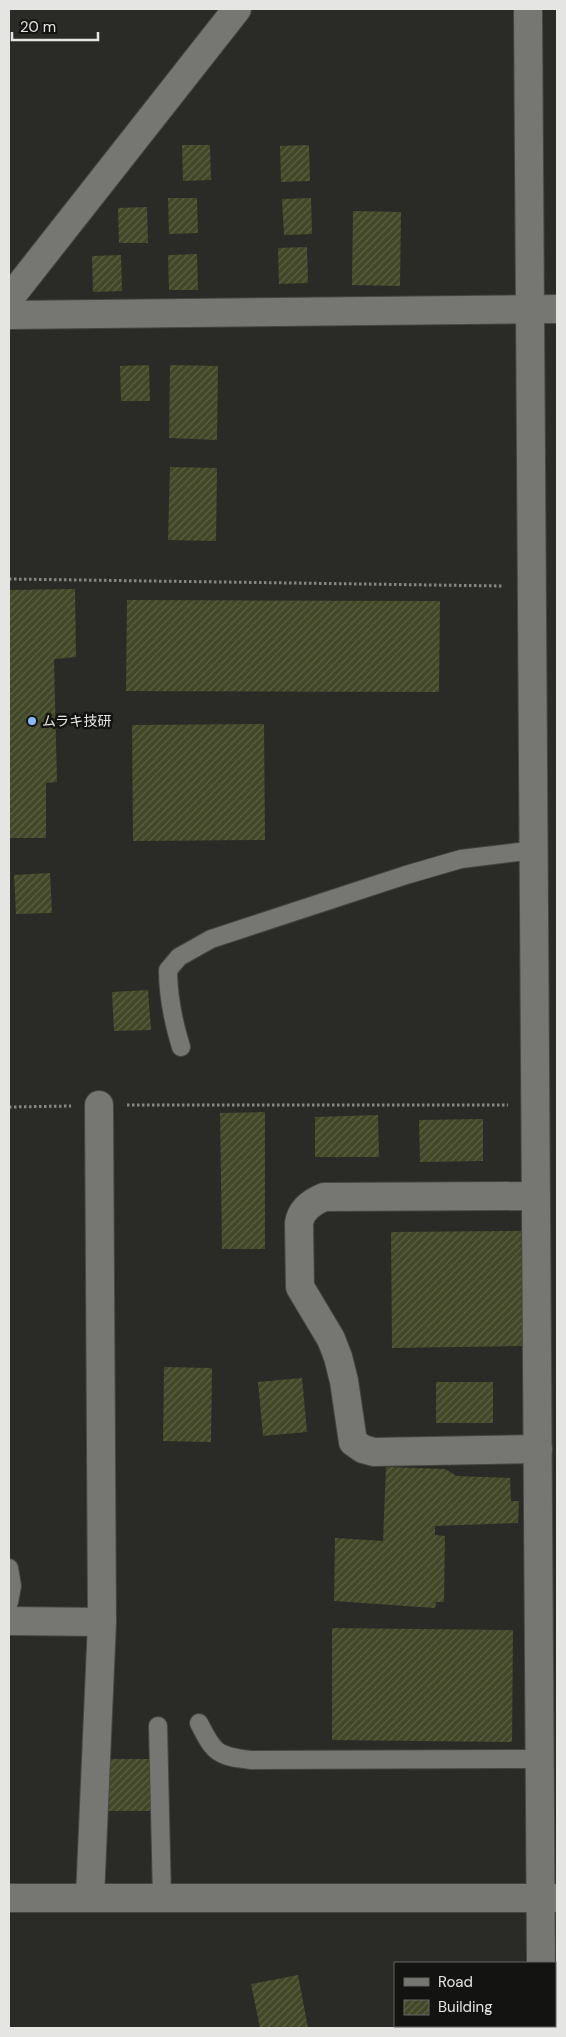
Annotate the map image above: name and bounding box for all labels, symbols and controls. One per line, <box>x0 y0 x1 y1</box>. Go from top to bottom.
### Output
scale bar <box>12 10 99 42</box>
text: 20 m <box>20 17 56 37</box>
place label: ムラキ技研 <box>42 712 111 730</box>
marker: ムラキ技研 <box>26 715 38 727</box>
legend <box>394 1962 556 2027</box>
text: Road <box>438 1972 473 1992</box>
text: Building <box>438 1997 493 2017</box>

